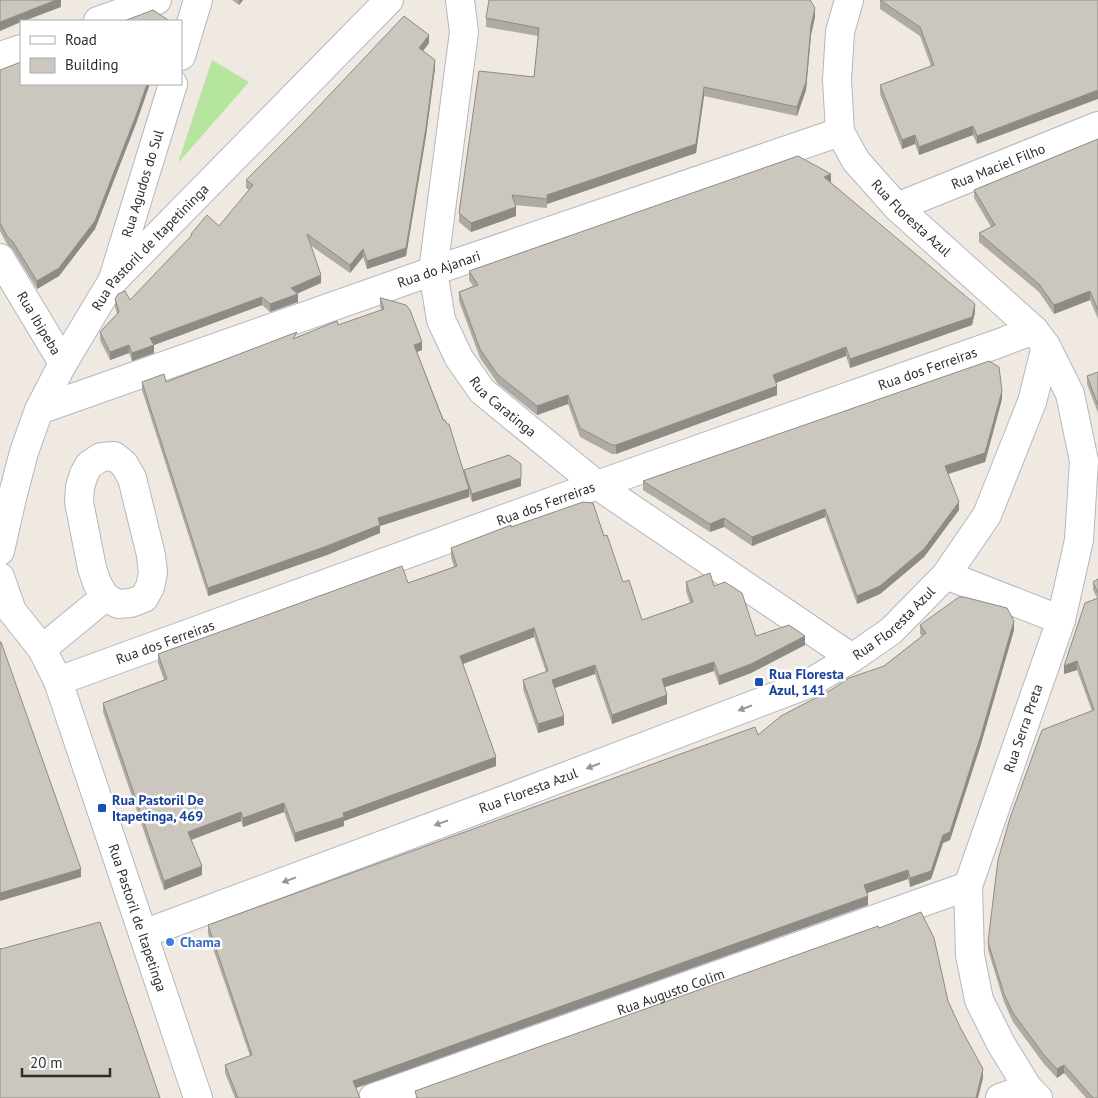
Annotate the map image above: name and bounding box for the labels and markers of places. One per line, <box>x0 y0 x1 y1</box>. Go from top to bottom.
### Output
place label: Rua Floresta Azul, 141 <box>769 665 844 699</box>
marker: Rua Floresta Azul, 141 <box>753 676 765 688</box>
place label: Rua Pastoril De Itapetinga, 469 <box>112 791 204 825</box>
marker: Rua Pastoril De Itapetinga, 469 <box>96 802 108 814</box>
place label: Chama <box>180 933 221 951</box>
marker: Chama <box>164 936 176 948</box>

